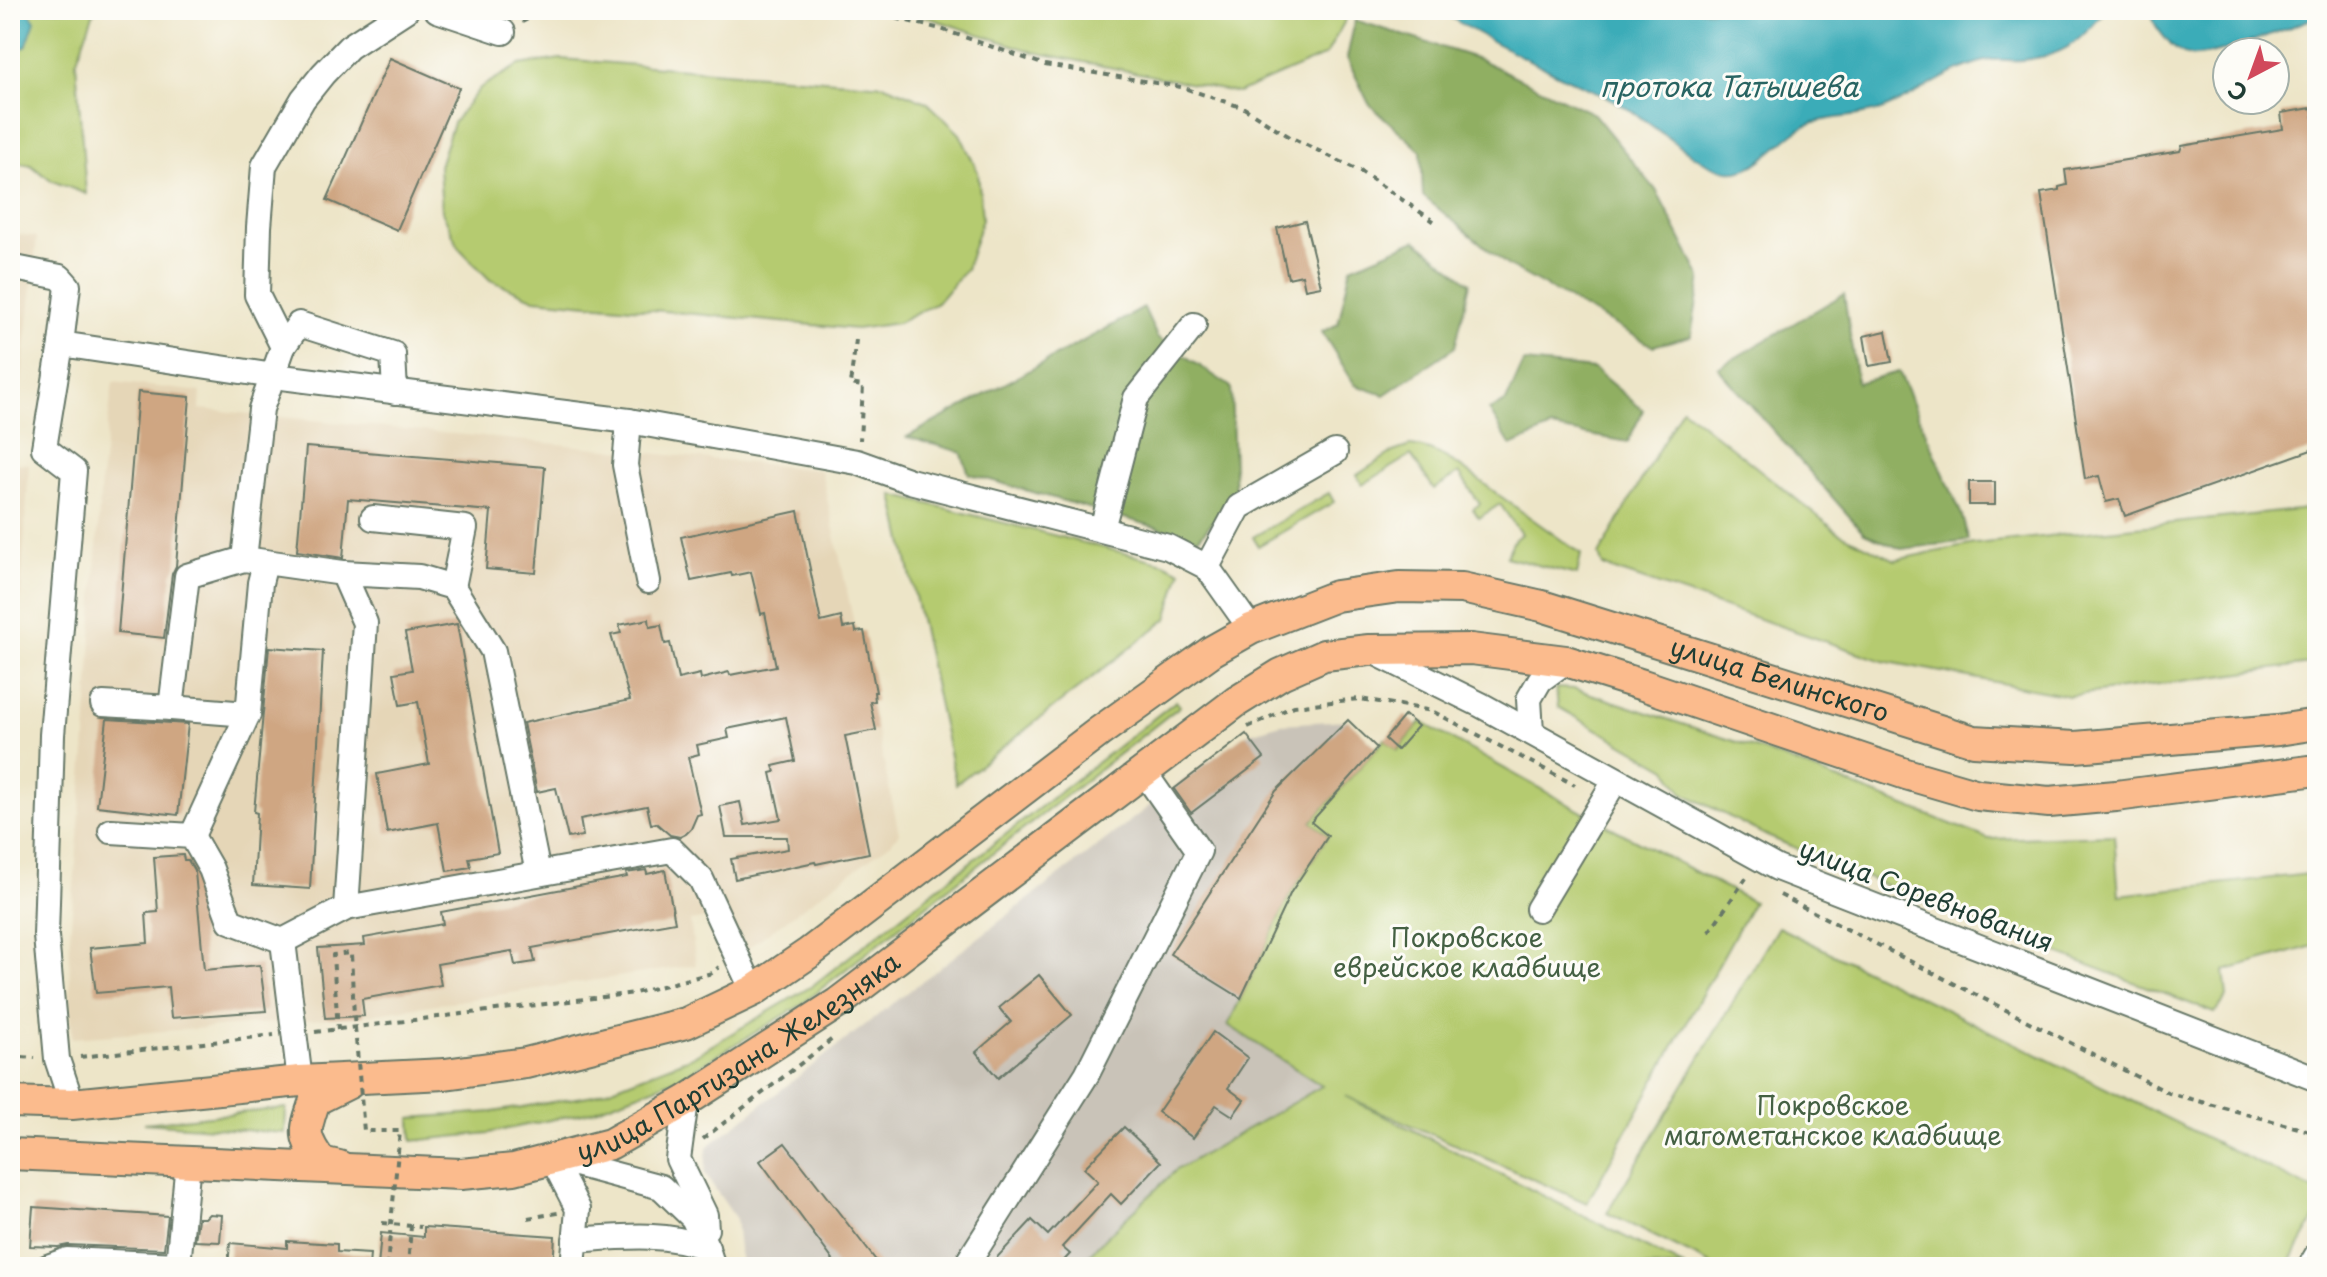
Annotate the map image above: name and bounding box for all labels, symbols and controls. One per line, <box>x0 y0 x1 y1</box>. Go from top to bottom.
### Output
north arrow <box>2211 36 2291 116</box>
water label: протока Татышева <box>1600 64 1859 107</box>
text: С <box>2220 74 2254 110</box>
street label: улица Белинского <box>1666 626 1894 731</box>
street label: улица Соревнования <box>1794 828 2059 961</box>
park label: Покровское еврейское кладбище <box>1333 917 1601 986</box>
street label: улица Партизана Железняка <box>572 941 908 1170</box>
park label: Покровское магометанское кладбище <box>1664 1085 2002 1154</box>

